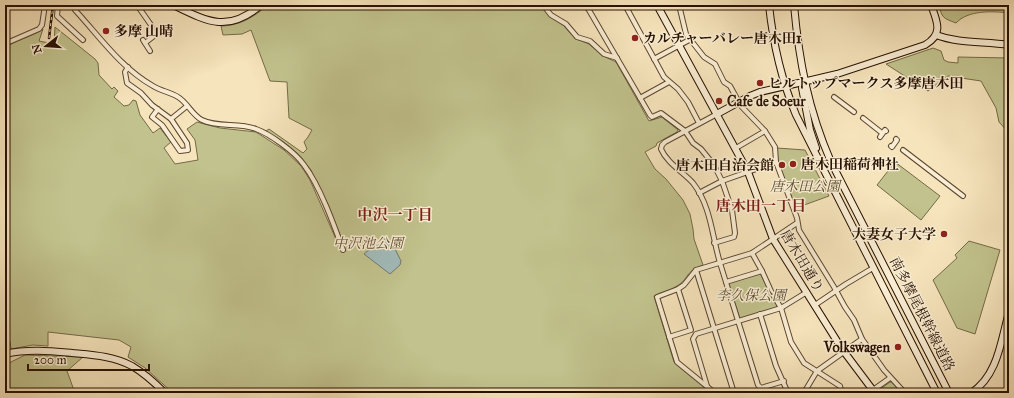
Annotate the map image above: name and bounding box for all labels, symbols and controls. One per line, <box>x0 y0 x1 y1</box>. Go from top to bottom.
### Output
place label: 多摩 山晴 <box>114 23 173 40</box>
north arrow <box>26 26 66 66</box>
marker: 多摩 山晴 <box>101 26 111 36</box>
place label: カルチャーバレー唐木田1 <box>643 30 802 47</box>
marker: カルチャーバレー唐木田1 <box>630 33 640 43</box>
text: N <box>29 42 44 55</box>
place label: ヒルトップマークス多摩唐木田 <box>768 75 963 92</box>
marker: ヒルトップマークス多摩唐木田 <box>755 78 765 88</box>
place label: Cafe de Soeur <box>727 93 806 110</box>
marker: Cafe de Soeur <box>714 96 724 106</box>
place label: 唐木田稲荷神社 <box>801 156 899 173</box>
place label: 唐木田自治会館 <box>676 157 774 174</box>
marker: 唐木田稲荷神社 <box>788 159 798 169</box>
marker: 唐木田自治会館 <box>777 160 787 170</box>
park label: 唐木田公園 <box>770 178 842 195</box>
district label: 唐木田一丁目 <box>716 197 806 215</box>
district label: 中沢一丁目 <box>357 206 433 224</box>
place label: 大妻女子大学 <box>852 226 936 243</box>
street label: 唐木田通り <box>777 227 827 295</box>
marker: 大妻女子大学 <box>939 229 949 239</box>
park label: 中沢池公園 <box>333 235 405 252</box>
street label: 南多摩尾根幹線道路 <box>886 254 958 374</box>
park label: 李久保公園 <box>716 287 788 304</box>
place label: Volkswagen <box>823 339 890 357</box>
marker: Volkswagen <box>893 342 903 352</box>
scale bar <box>28 346 149 372</box>
text: 200 m <box>34 353 67 367</box>

